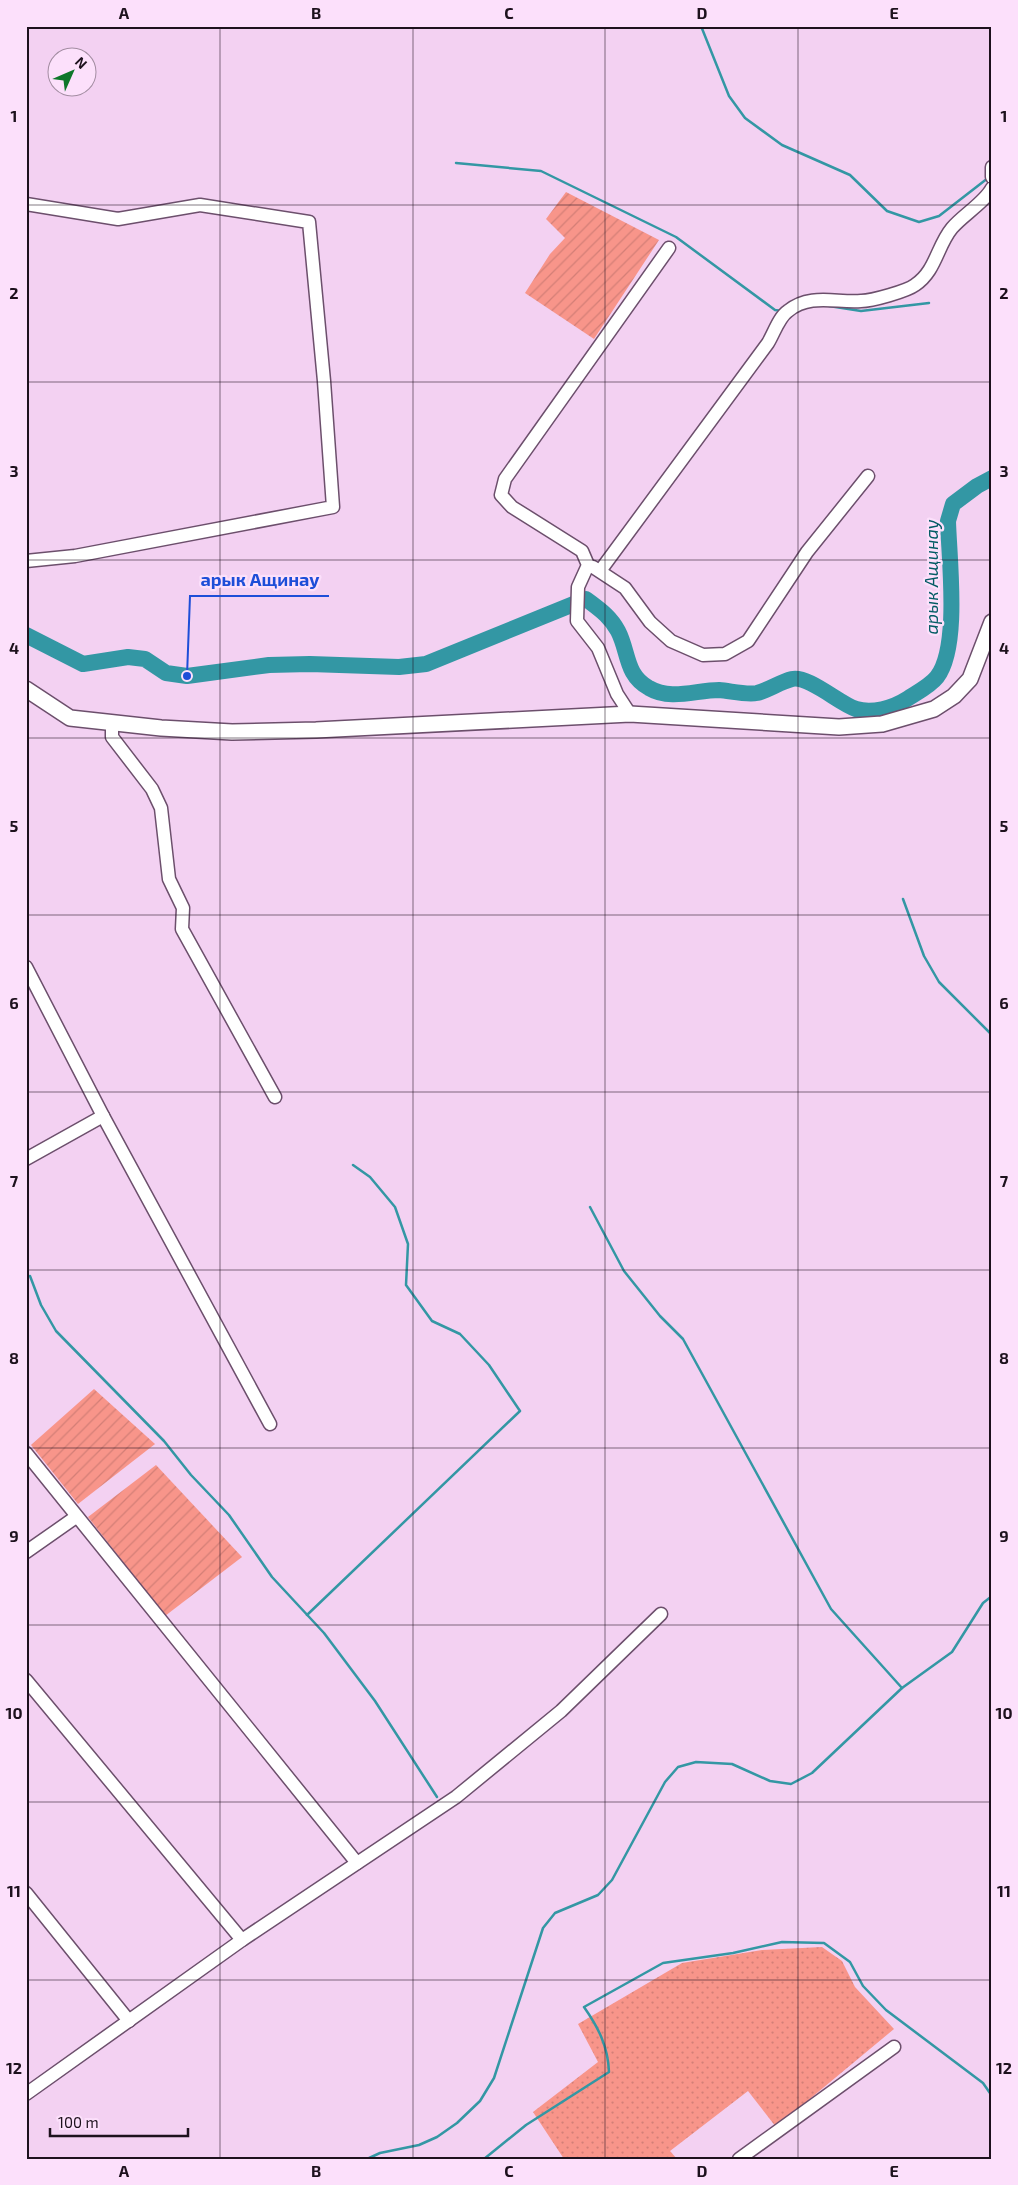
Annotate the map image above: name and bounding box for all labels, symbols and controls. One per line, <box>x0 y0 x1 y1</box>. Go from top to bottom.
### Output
text: A <box>119 3 130 22</box>
text: B <box>311 3 321 22</box>
text: C <box>504 3 514 22</box>
text: D <box>697 3 708 22</box>
text: E <box>889 3 899 22</box>
north arrow <box>48 48 98 98</box>
text: N <box>72 53 91 72</box>
text: 1 <box>11 106 17 125</box>
text: 1 <box>1001 106 1007 125</box>
text: 2 <box>9 283 19 302</box>
text: 2 <box>999 283 1009 302</box>
text: 3 <box>9 461 19 480</box>
text: 3 <box>999 461 1009 480</box>
water label: арык Ащинау <box>920 519 942 635</box>
callout: арык Ащинау <box>190 563 329 596</box>
text: арык Ащинау <box>200 568 320 590</box>
text: 4 <box>9 638 19 657</box>
text: 4 <box>999 638 1009 657</box>
text: 5 <box>10 816 19 835</box>
text: 5 <box>1000 816 1009 835</box>
text: 6 <box>9 993 19 1012</box>
text: 6 <box>999 993 1009 1012</box>
text: 7 <box>10 1171 19 1190</box>
text: 7 <box>1000 1171 1009 1190</box>
text: 8 <box>9 1348 19 1367</box>
text: 8 <box>999 1348 1009 1367</box>
text: 9 <box>9 1526 19 1545</box>
text: 9 <box>999 1526 1009 1545</box>
text: 10 <box>5 1703 23 1722</box>
text: 10 <box>995 1703 1013 1722</box>
text: 11 <box>7 1881 21 1900</box>
text: 11 <box>997 1881 1011 1900</box>
text: 12 <box>6 2058 22 2077</box>
text: 12 <box>996 2058 1012 2077</box>
scale bar <box>50 2105 188 2137</box>
text: 100 m <box>58 2113 99 2131</box>
text: A <box>119 2161 130 2180</box>
text: B <box>311 2161 321 2180</box>
text: C <box>504 2161 514 2180</box>
text: D <box>697 2161 708 2180</box>
text: E <box>889 2161 899 2180</box>

